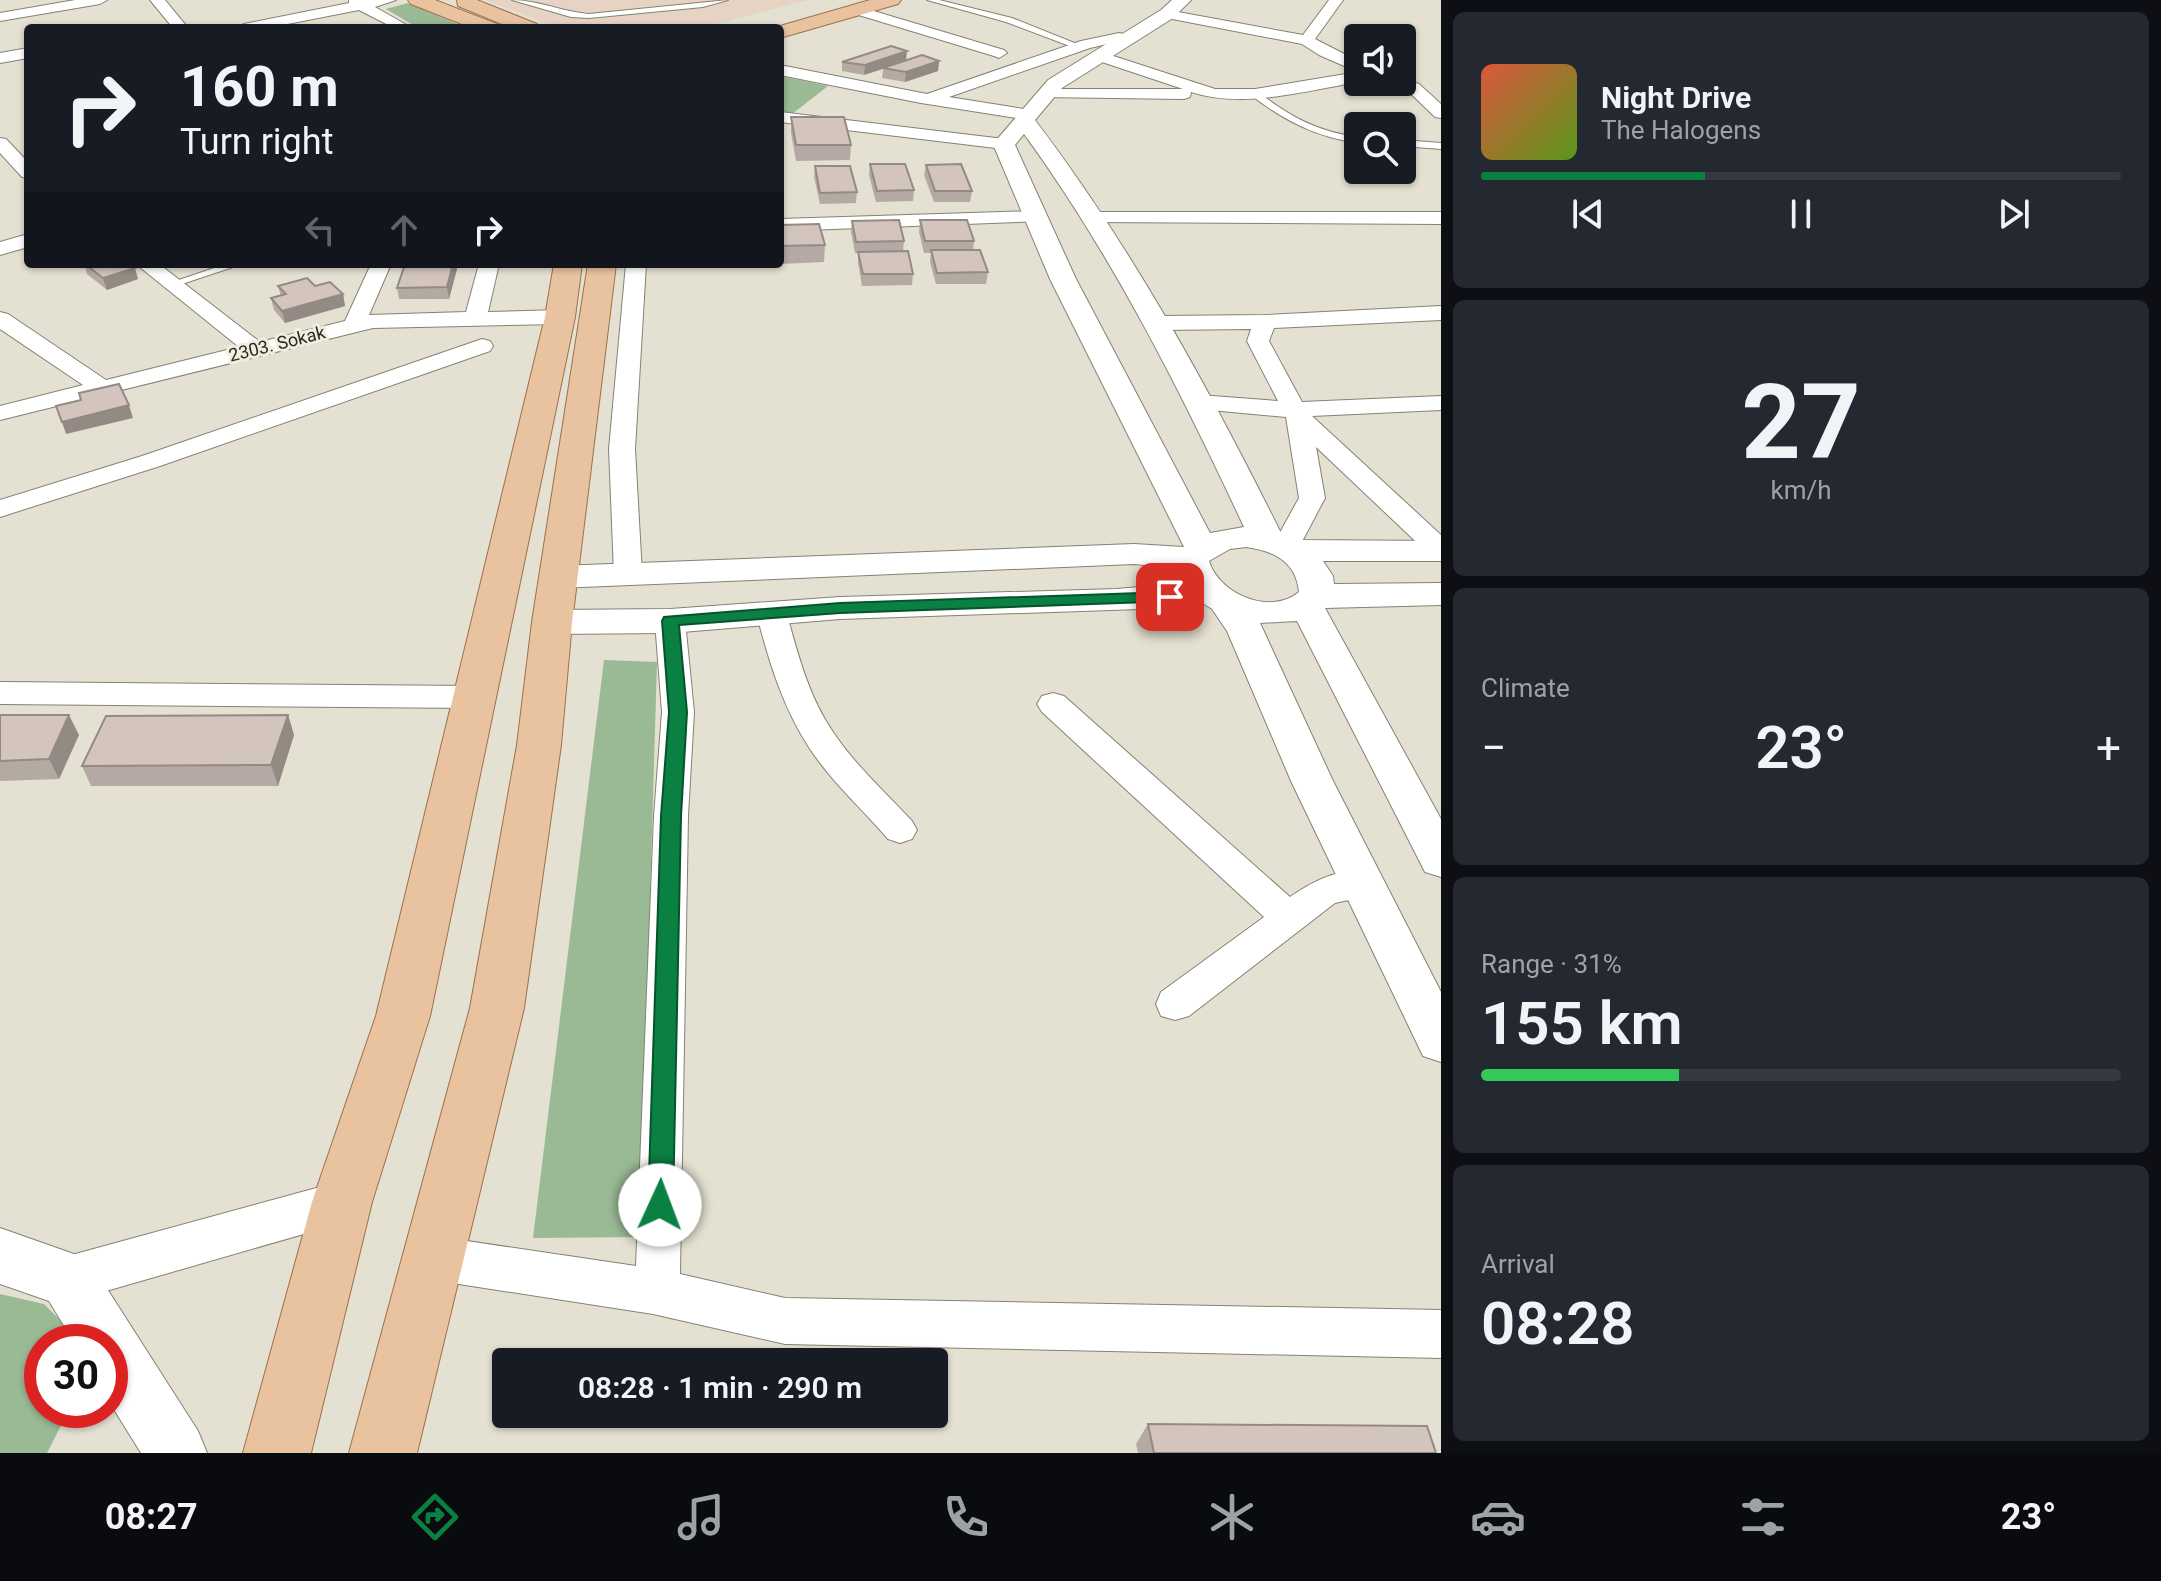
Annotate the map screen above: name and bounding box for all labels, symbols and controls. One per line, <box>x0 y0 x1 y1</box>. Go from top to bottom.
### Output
map controls <box>1344 24 1416 184</box>
button: sound <box>1344 24 1416 96</box>
text: 160 m <box>180 54 339 120</box>
icon: right <box>48 56 152 160</box>
text: Night Drive <box>1601 80 1751 115</box>
button: search <box>1344 112 1416 184</box>
text: The Halogens <box>1601 115 1761 145</box>
text: Turn right <box>180 121 333 163</box>
icon: previous <box>1566 192 1610 236</box>
icon: pause <box>1779 192 1823 236</box>
icon: next <box>1992 192 2036 236</box>
icon: left <box>298 208 342 252</box>
icon: ahead <box>382 208 426 252</box>
icon: right <box>466 208 510 252</box>
street label: 2303. Sokak <box>226 321 328 366</box>
text: 27 <box>1741 362 1861 483</box>
text: km/h <box>1770 475 1832 505</box>
pin <box>1136 563 1204 631</box>
icon: arrive <box>1148 575 1192 619</box>
text: Climate <box>1481 673 1570 703</box>
text: 23° <box>1755 712 1847 783</box>
text: − <box>1481 722 1506 774</box>
text: + <box>2096 722 2121 774</box>
text: Range · 31% <box>1481 949 1622 979</box>
text: 155 km <box>1481 988 1683 1059</box>
position arrow <box>618 1163 702 1247</box>
text: Arrival <box>1481 1249 1555 1279</box>
text: 08:28 <box>1481 1288 1634 1359</box>
speed limit sign: 30 <box>24 1324 128 1428</box>
text: 08:28 · 1 min · 290 m <box>578 1370 862 1405</box>
icon: directions <box>407 1489 463 1545</box>
icon: music <box>673 1489 729 1545</box>
icon: phone <box>938 1489 994 1545</box>
icon: climate <box>1204 1489 1260 1545</box>
icon: car <box>1470 1489 1526 1545</box>
icon: filters <box>1735 1489 1791 1545</box>
text: 08:27 <box>105 1496 198 1538</box>
text: 23° <box>2001 1496 2056 1538</box>

